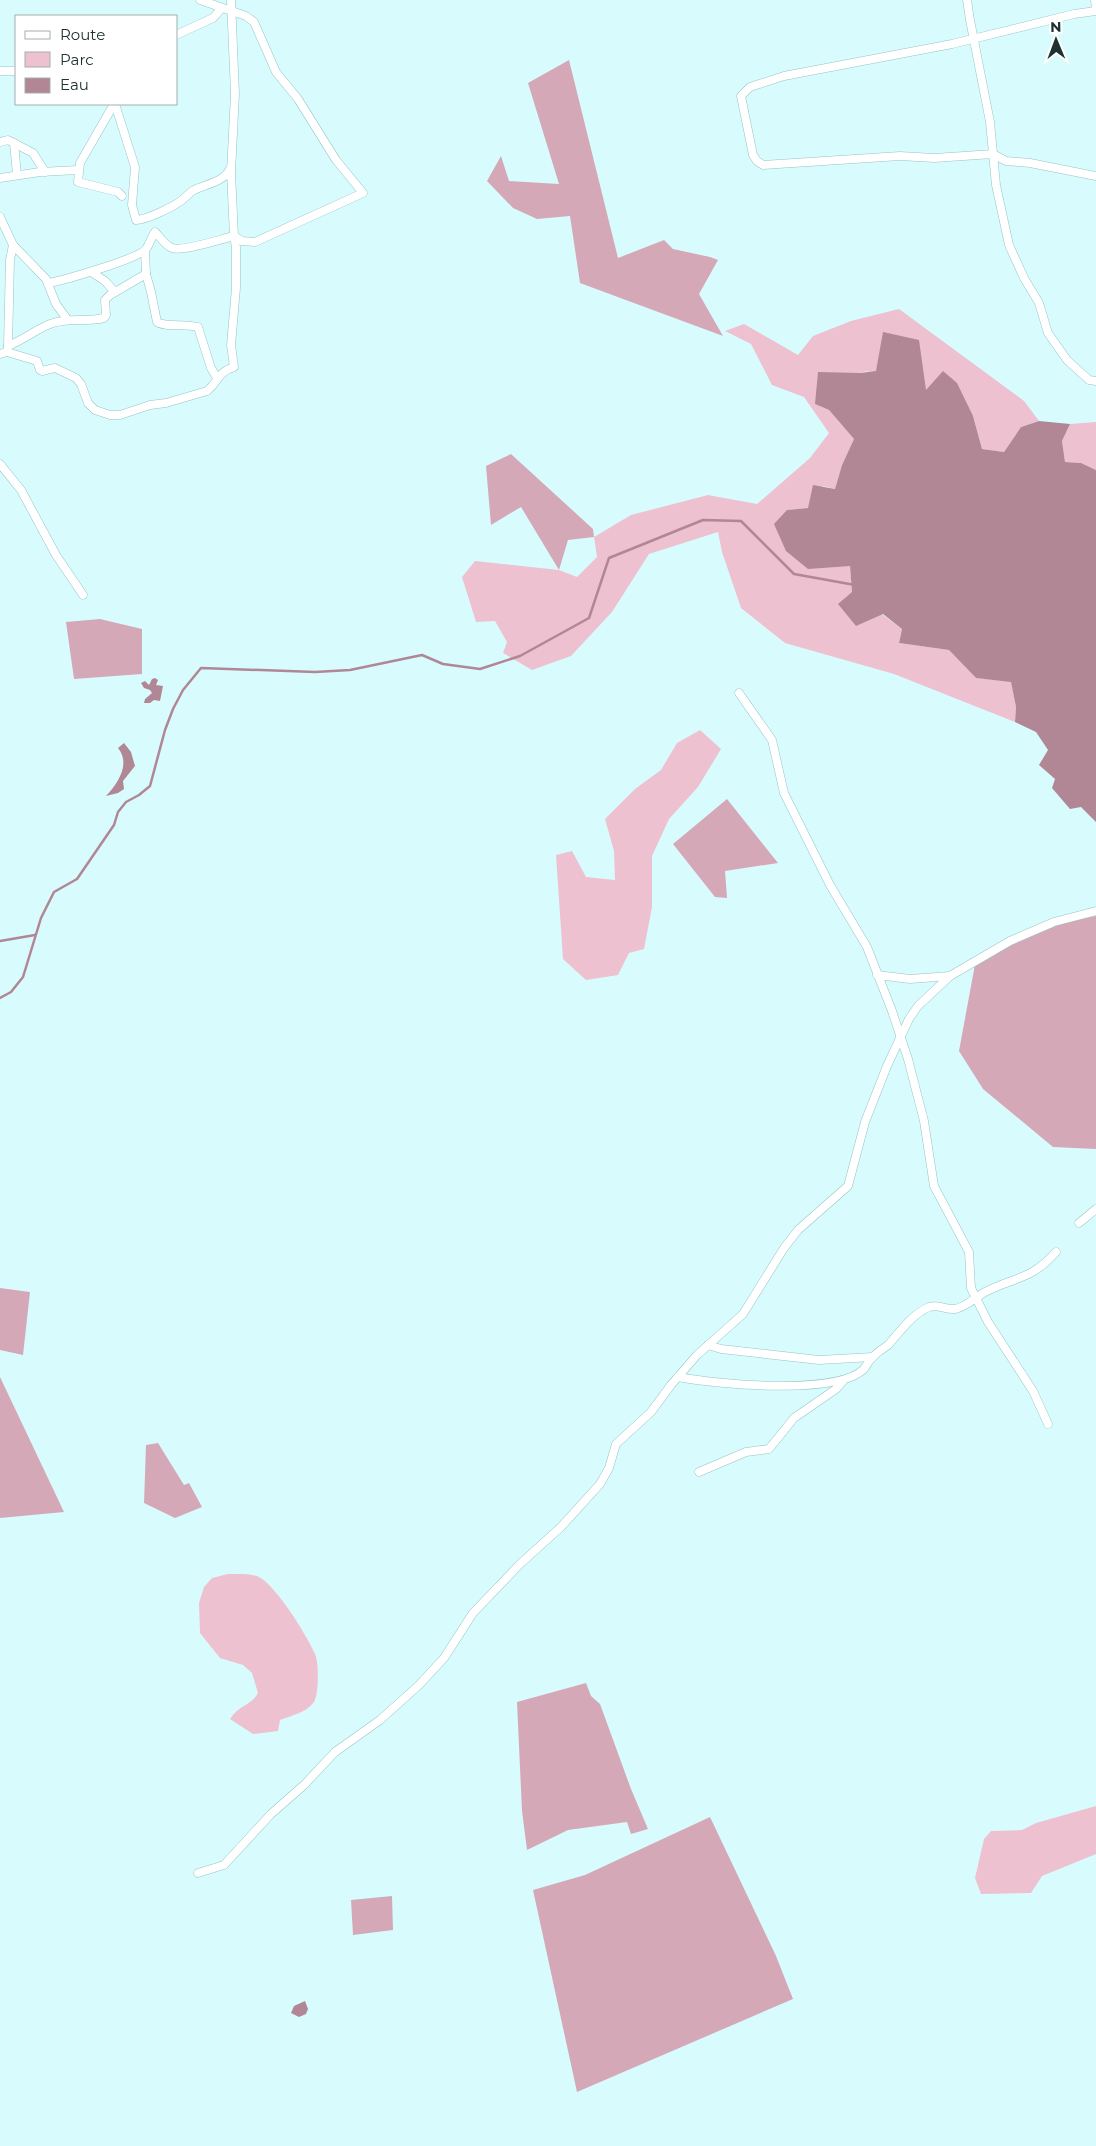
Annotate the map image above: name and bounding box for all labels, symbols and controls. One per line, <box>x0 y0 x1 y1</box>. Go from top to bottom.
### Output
legend <box>15 15 178 105</box>
north arrow <box>1031 15 1081 65</box>
text: N <box>1050 18 1062 36</box>
text: Route <box>60 25 105 44</box>
text: Parc <box>60 50 94 69</box>
text: Eau <box>60 75 89 94</box>

